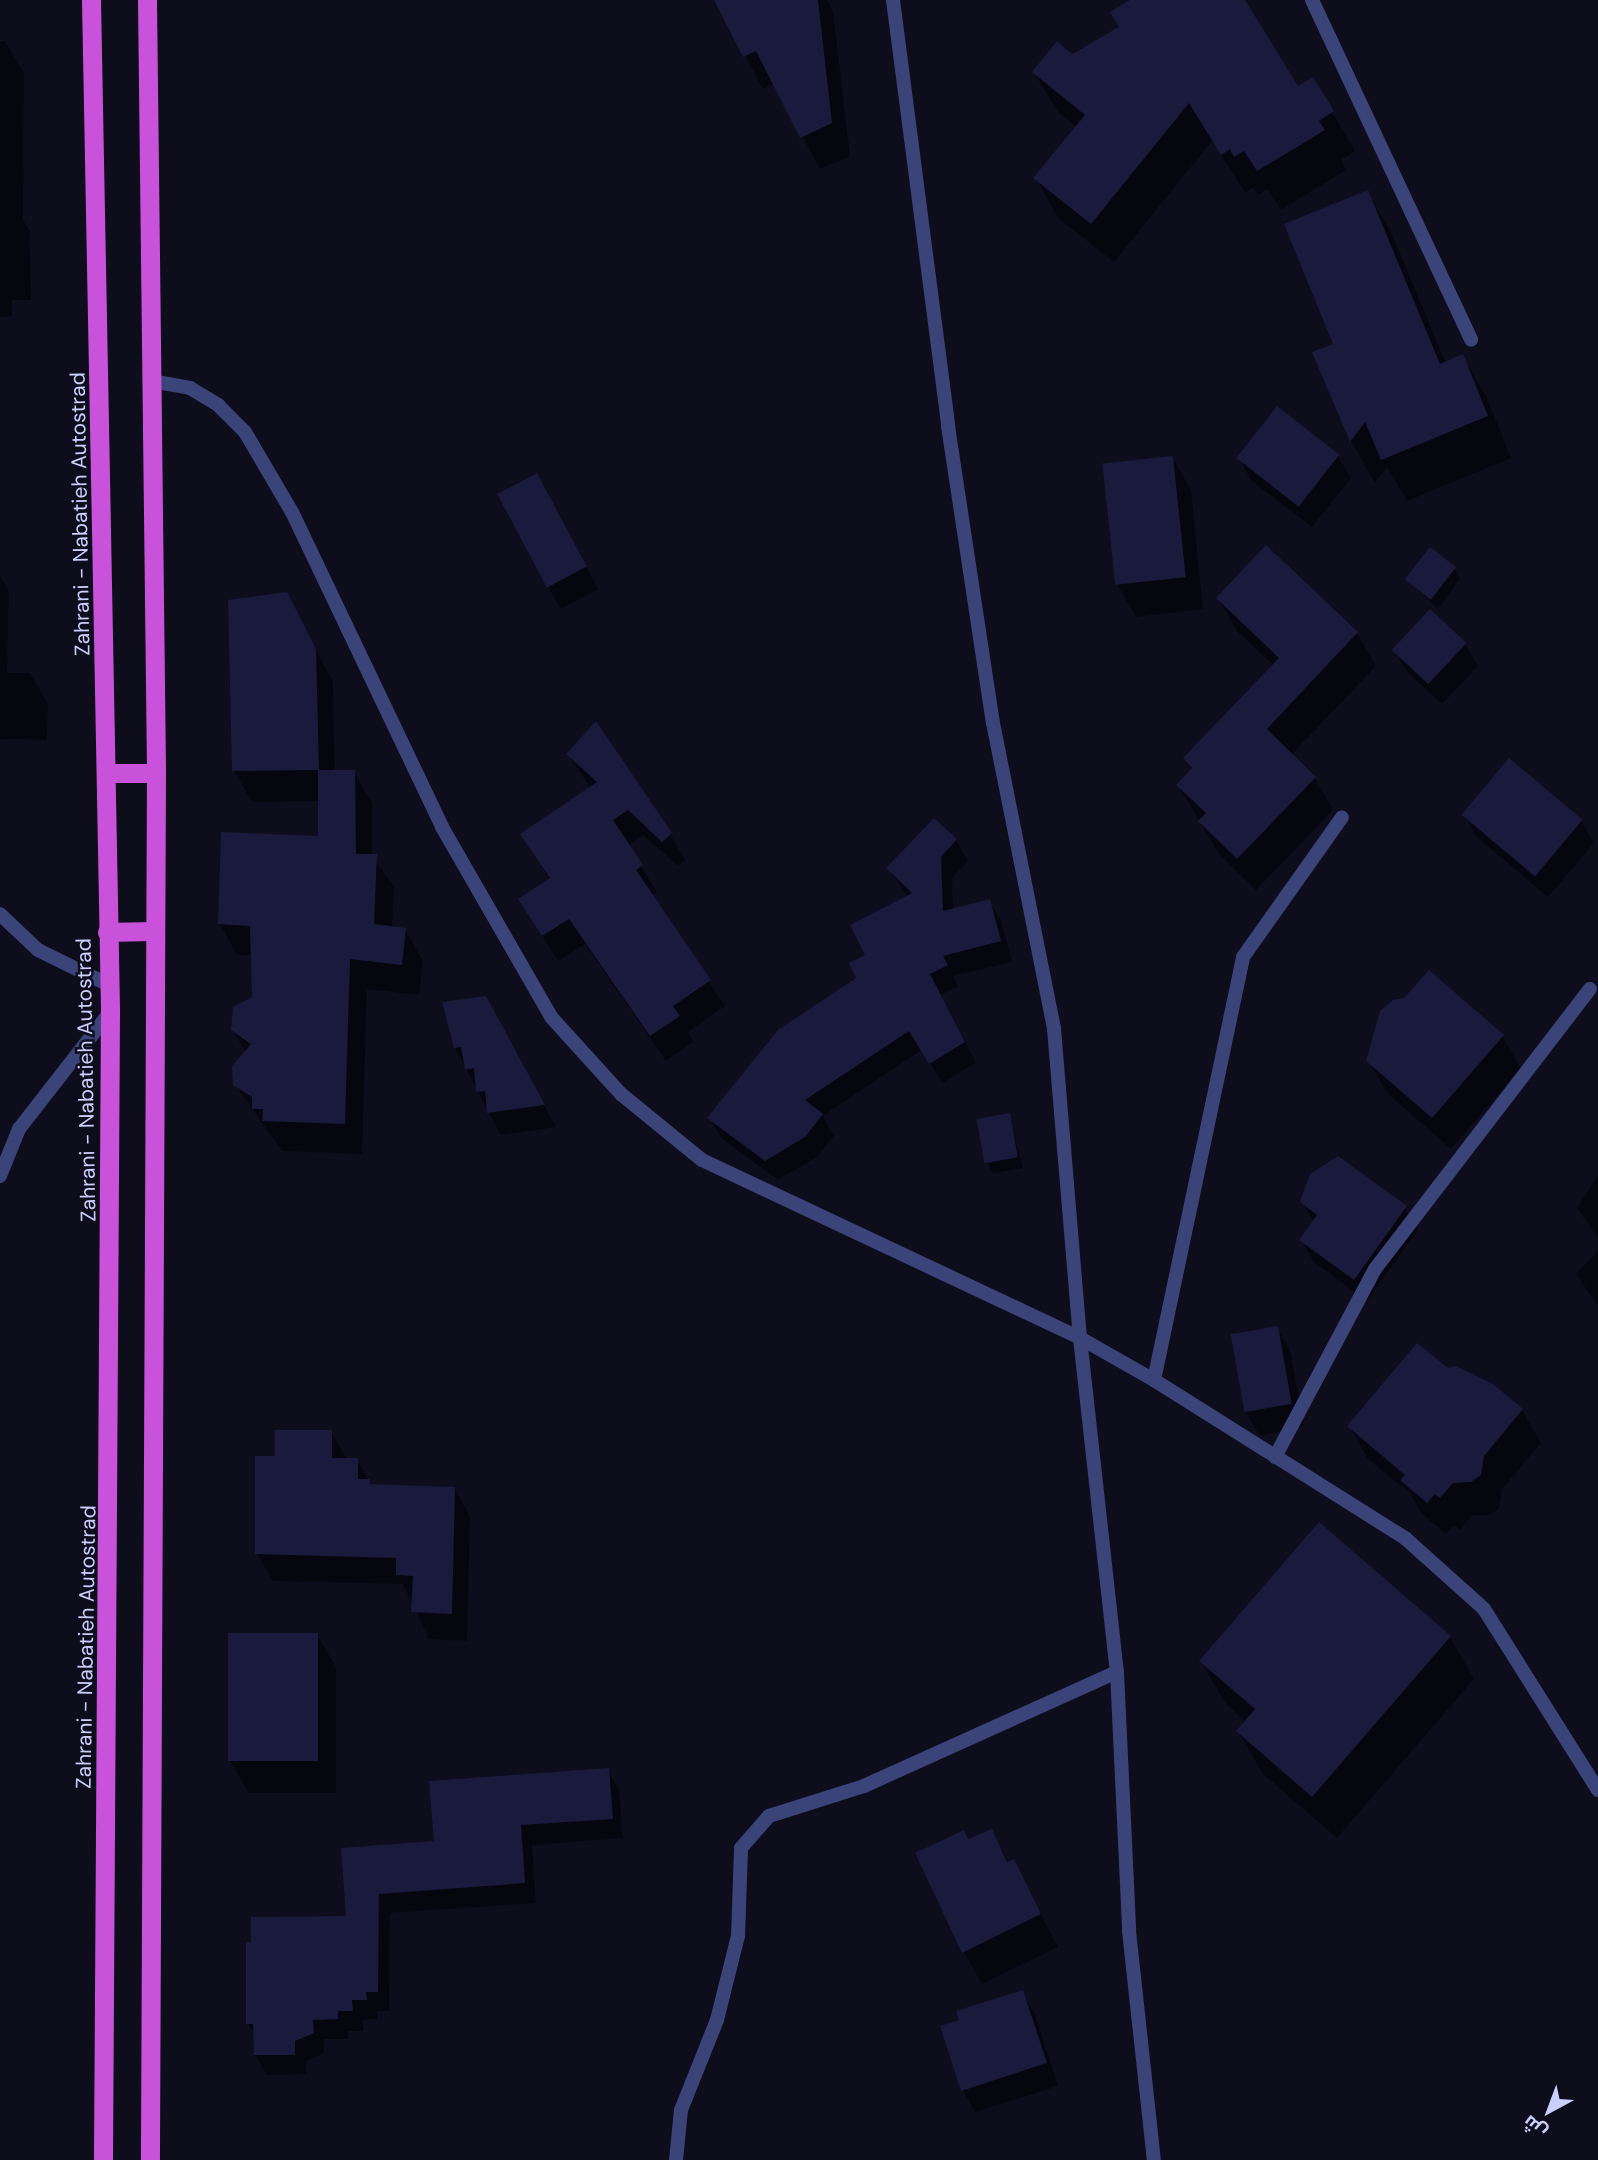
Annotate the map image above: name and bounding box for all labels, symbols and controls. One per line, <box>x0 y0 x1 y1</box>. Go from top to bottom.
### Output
street label: Zahrani - Nabatieh Autostrad <box>65 372 95 656</box>
street label: Zahrani - Nabatieh Autostrad <box>71 938 101 1222</box>
street label: Zahrani - Nabatieh Autostrad <box>71 1505 101 1789</box>
north arrow <box>1514 2076 1584 2146</box>
text: ش <box>1517 2110 1552 2145</box>

